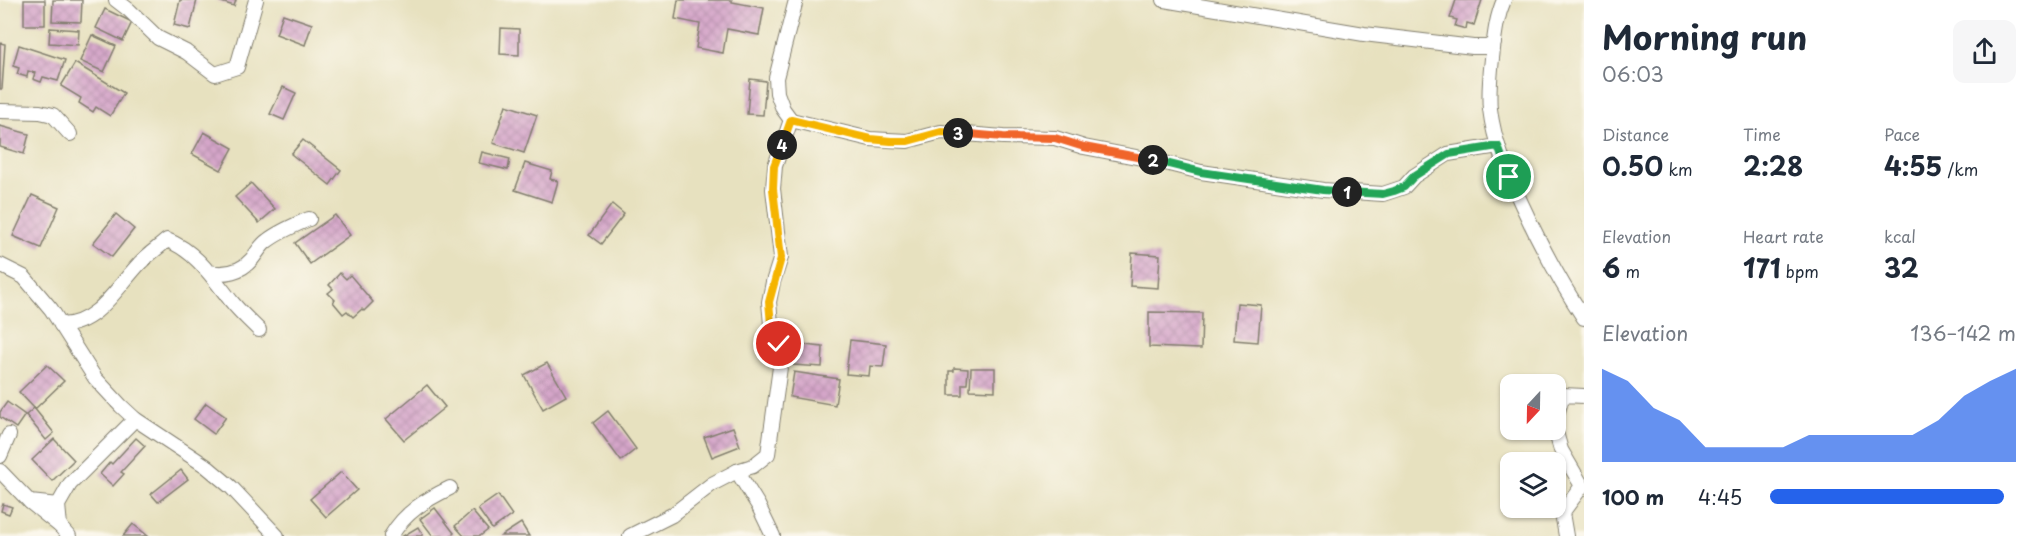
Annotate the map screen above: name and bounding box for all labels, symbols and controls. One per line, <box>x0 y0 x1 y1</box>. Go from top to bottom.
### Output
text: Morning run <box>1602 11 1807 61</box>
button: share <box>1953 20 2016 83</box>
text: 06:03 <box>1602 59 1664 89</box>
pin: 3 <box>943 118 973 148</box>
text: 3 <box>953 121 963 145</box>
text: Distance <box>1602 122 1669 146</box>
text: Time <box>1743 122 1781 146</box>
text: Pace <box>1884 122 1920 146</box>
pin: 4 <box>767 130 797 160</box>
text: 4 <box>777 133 787 157</box>
pin: 2 <box>1138 145 1168 175</box>
text: 0.50 <box>1602 146 1663 185</box>
text: 2:28 <box>1743 146 1803 185</box>
text: 4:55 <box>1884 146 1942 185</box>
text: 2 <box>1147 148 1159 172</box>
pin <box>1483 151 1534 202</box>
text: km <box>1663 157 1692 181</box>
text: /km <box>1942 157 1978 181</box>
icon: arrive <box>1492 160 1525 193</box>
pin: 1 <box>1332 177 1362 207</box>
text: 1 <box>1343 180 1351 204</box>
text: Elevation <box>1602 224 1671 248</box>
text: Heart rate <box>1743 224 1824 248</box>
text: kcal <box>1884 224 1916 248</box>
text: 6 <box>1602 248 1620 287</box>
text: 171 <box>1743 248 1781 287</box>
text: 32 <box>1884 248 1919 287</box>
text: m <box>1620 259 1640 283</box>
text: bpm <box>1781 259 1819 283</box>
pin <box>753 318 804 369</box>
text: Elevation <box>1602 318 1688 348</box>
text: 136–142 m <box>1910 318 2016 348</box>
icon: check <box>762 327 795 360</box>
north arrow <box>1500 374 1566 440</box>
map controls <box>1500 374 1566 518</box>
button: layers <box>1500 452 1566 518</box>
text: 100 m <box>1602 482 1664 512</box>
text: 4:45 <box>1698 482 1742 512</box>

